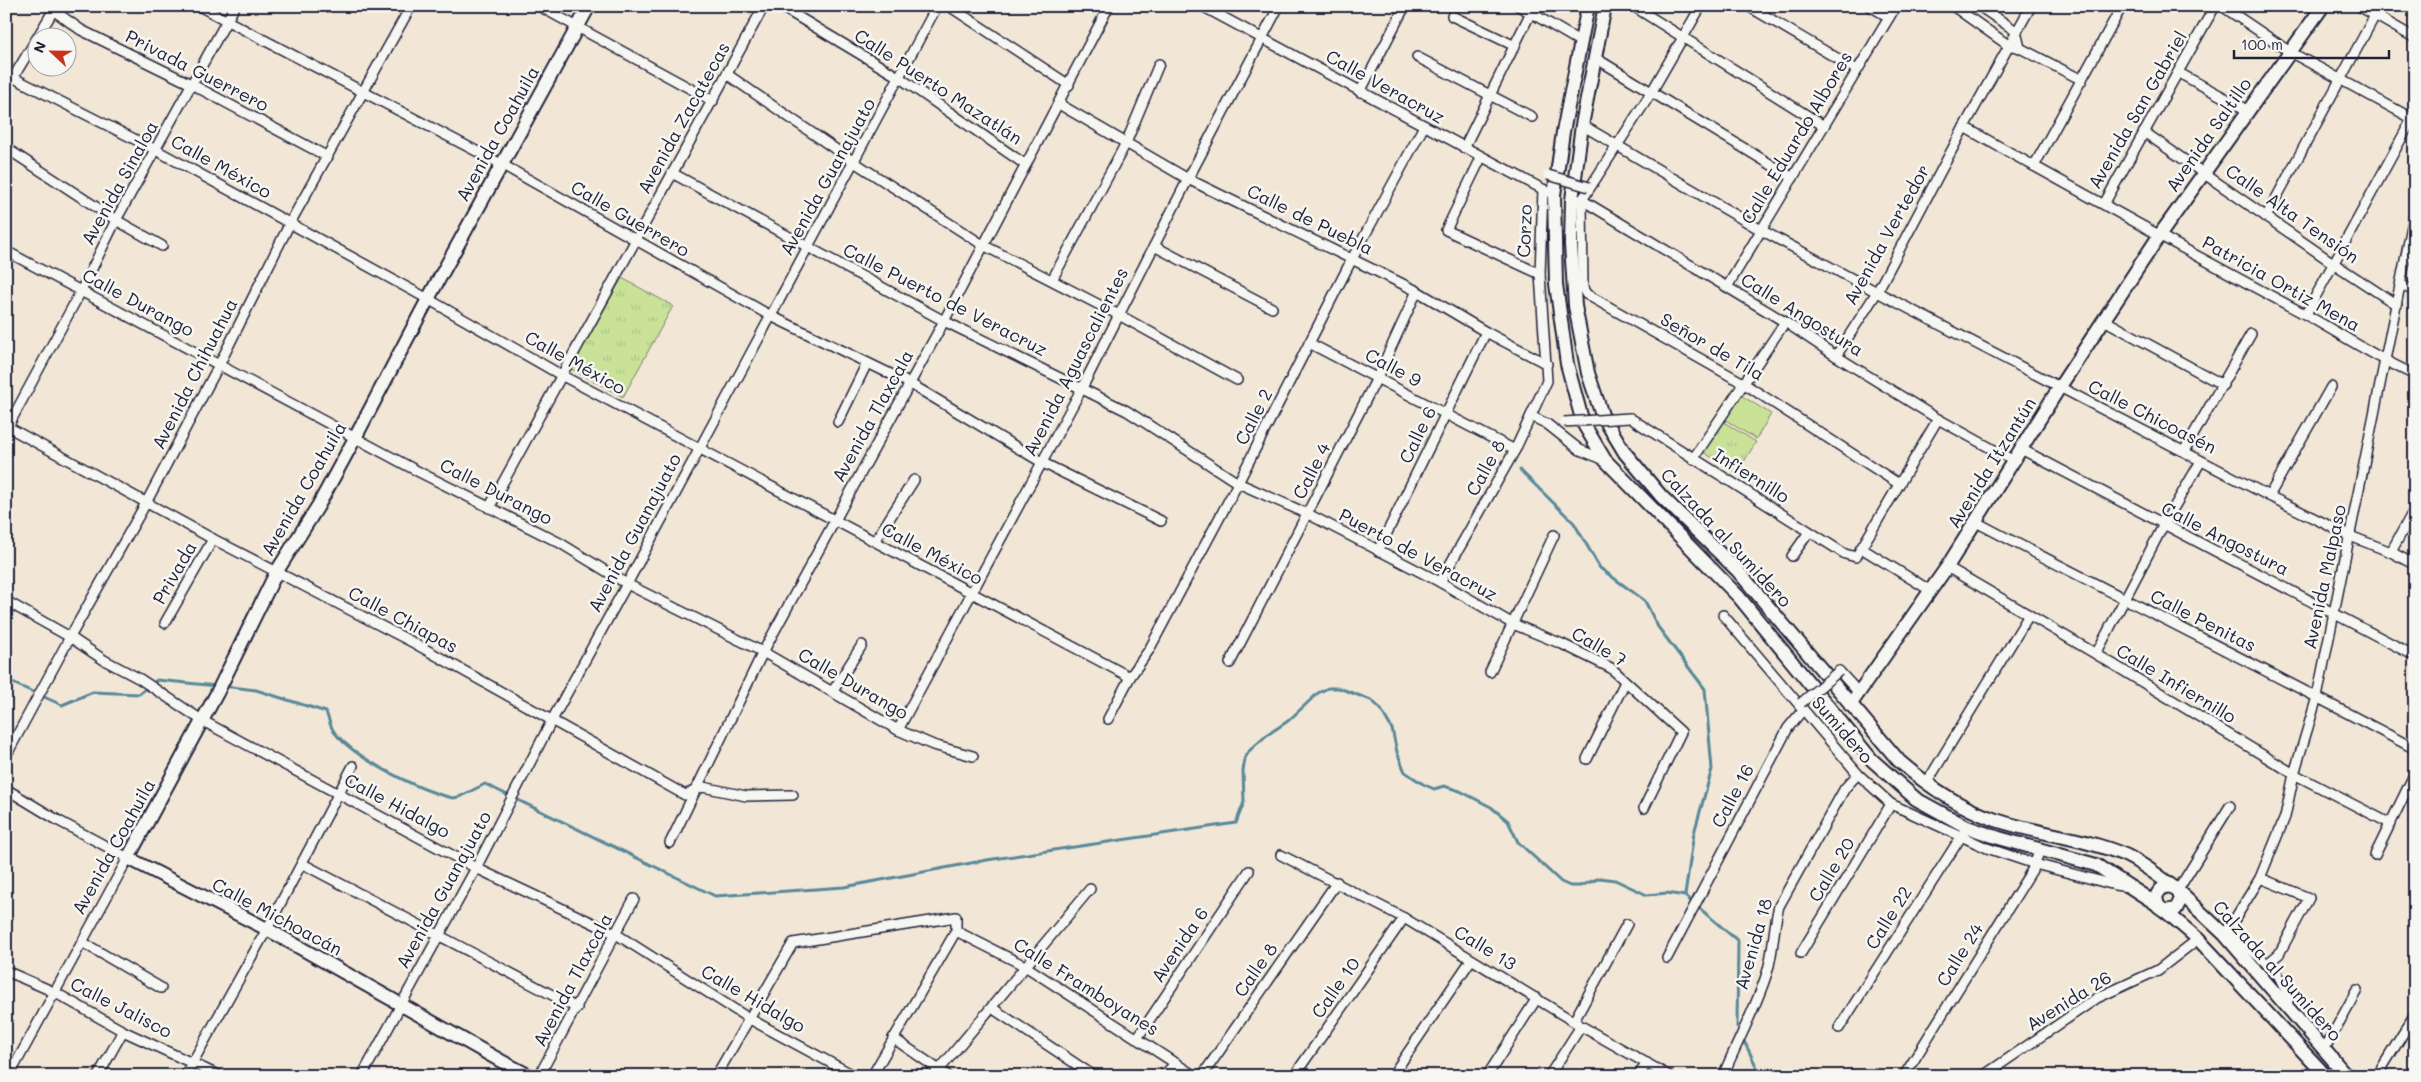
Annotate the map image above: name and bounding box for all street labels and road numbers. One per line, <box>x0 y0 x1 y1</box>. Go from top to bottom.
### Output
street label: Calle Puerto Mazatlán <box>850 23 1027 150</box>
street label: Privada Guerrero <box>122 24 274 117</box>
street label: Avenida San Gabriel <box>2082 26 2192 193</box>
street label: Avenida Zacatecas <box>631 37 735 198</box>
street label: Calle Veracruz <box>1322 44 1449 129</box>
street label: Calle Eduardo Albores <box>1735 47 1857 228</box>
street label: Avenida Coahuila <box>450 62 544 205</box>
street label: Avenida Saltillo <box>2160 72 2257 196</box>
street label: Avenida Guanajuato <box>774 93 881 260</box>
street label: Avenida Sinaloa <box>75 116 163 249</box>
street label: Calle México <box>167 129 276 204</box>
street label: Calle Alta Tensión <box>2221 158 2364 268</box>
street label: Avenida Vertedor <box>1838 160 1935 309</box>
street label: Calle Guerrero <box>567 174 694 262</box>
street label: Calle de Puebla <box>1243 178 1377 260</box>
street label: Corzo <box>1511 204 1537 258</box>
street label: Patricia Ortiz Mena <box>2198 230 2365 337</box>
street label: Calle Puerto de Veracruz <box>839 237 1052 361</box>
street label: Calle Durango <box>78 263 199 342</box>
street label: Avenida Aguascalientes <box>1017 263 1133 460</box>
street label: Calle Angostura <box>1737 267 1868 362</box>
street label: Avenida Chihuahua <box>146 294 243 453</box>
street label: Señor de Tila <box>1656 307 1769 386</box>
street label: Calle México <box>521 325 630 400</box>
street label: Calle 9 <box>1361 342 1426 392</box>
street label: Avenida Tlaxcala <box>826 345 918 486</box>
street label: Calle Chicoasén <box>2084 373 2221 459</box>
street label: Calle 2 <box>1229 384 1277 449</box>
street label: Avenida Itzantún <box>1941 393 2041 532</box>
street label: Calle 6 <box>1393 402 1441 467</box>
street label: Avenida Coahuila <box>255 417 351 560</box>
street label: Calle 8 <box>1460 435 1510 500</box>
street label: Calle 4 <box>1287 438 1336 503</box>
street label: Infiernillo <box>1709 442 1795 508</box>
street label: Avenida Guanajuato <box>582 449 686 616</box>
street label: Calle Durango <box>436 452 557 530</box>
street label: Calzada al Sumidero <box>1656 463 1798 612</box>
street label: Calle Angostura <box>2157 496 2293 581</box>
street label: Puerto de Veracruz <box>1335 502 1502 606</box>
street label: Avenida Malpaso <box>2297 502 2351 651</box>
street label: Calle México <box>878 516 988 590</box>
street label: Privada <box>147 537 202 608</box>
street label: Calle Chiapas <box>345 580 462 658</box>
street label: Calle Penitas <box>2147 583 2260 657</box>
street label: Calle 7 <box>1568 621 1631 672</box>
street label: Calle Infiernillo <box>2112 638 2241 729</box>
street label: Calle Durango <box>794 642 913 725</box>
street label: Sumidero <box>1807 690 1879 768</box>
street label: Calle 16 <box>1705 759 1759 832</box>
street label: Calle Hidalgo <box>340 767 455 843</box>
street label: Avenida Coahuila <box>66 775 160 918</box>
street label: Avenida Guanajuato <box>390 806 497 973</box>
street label: Calle 20 <box>1803 833 1860 906</box>
street label: Calle Michoacán <box>208 872 347 961</box>
street label: Calle 22 <box>1859 881 1917 954</box>
street label: Avenida 18 <box>1729 895 1778 992</box>
street label: Calzada al Sumidero <box>2208 895 2348 1046</box>
street label: Avenida 6 <box>1145 902 1213 987</box>
street label: Avenida Tlaxcala <box>527 909 617 1050</box>
street label: Calle 24 <box>1930 918 1988 991</box>
street label: Calle 13 <box>1450 919 1521 975</box>
street label: Calle Framboyanes <box>1009 932 1164 1041</box>
street label: Calle 8 <box>1228 938 1283 1001</box>
street label: Calle 10 <box>1306 952 1365 1023</box>
street label: Calle Hidalgo <box>697 959 810 1038</box>
street label: Avenida 26 <box>2021 965 2116 1036</box>
street label: Calle Jalisco <box>66 971 177 1043</box>

